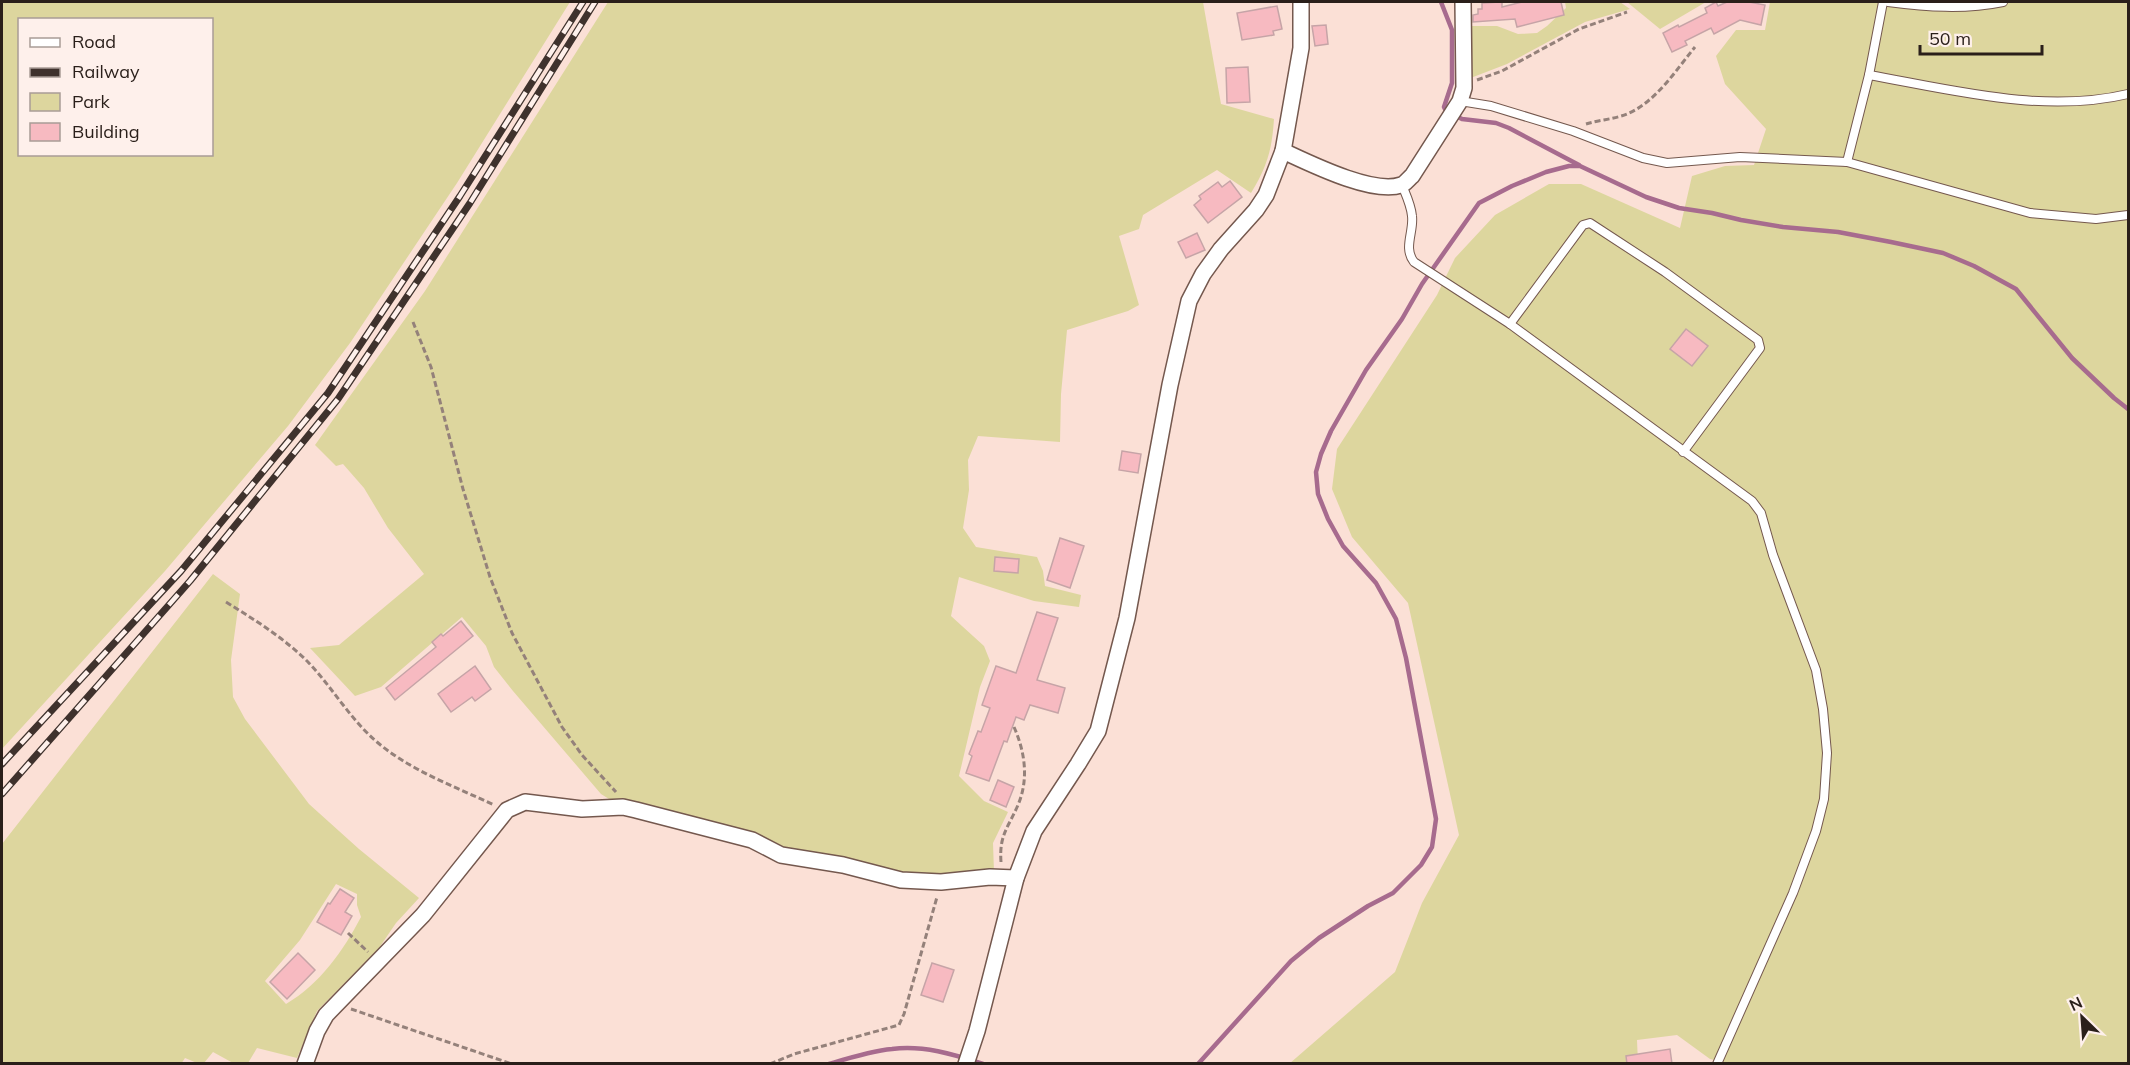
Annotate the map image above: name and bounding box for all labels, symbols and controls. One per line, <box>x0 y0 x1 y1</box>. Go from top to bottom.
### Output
legend <box>18 18 213 156</box>
scale bar <box>1920 18 2042 56</box>
text: 50 m <box>1929 27 1971 50</box>
text: Road <box>72 30 116 53</box>
text: Railway <box>72 60 140 83</box>
text: Park <box>72 90 111 113</box>
text: Building <box>72 120 140 143</box>
north arrow <box>2052 987 2112 1047</box>
text: N <box>2066 992 2085 1015</box>

